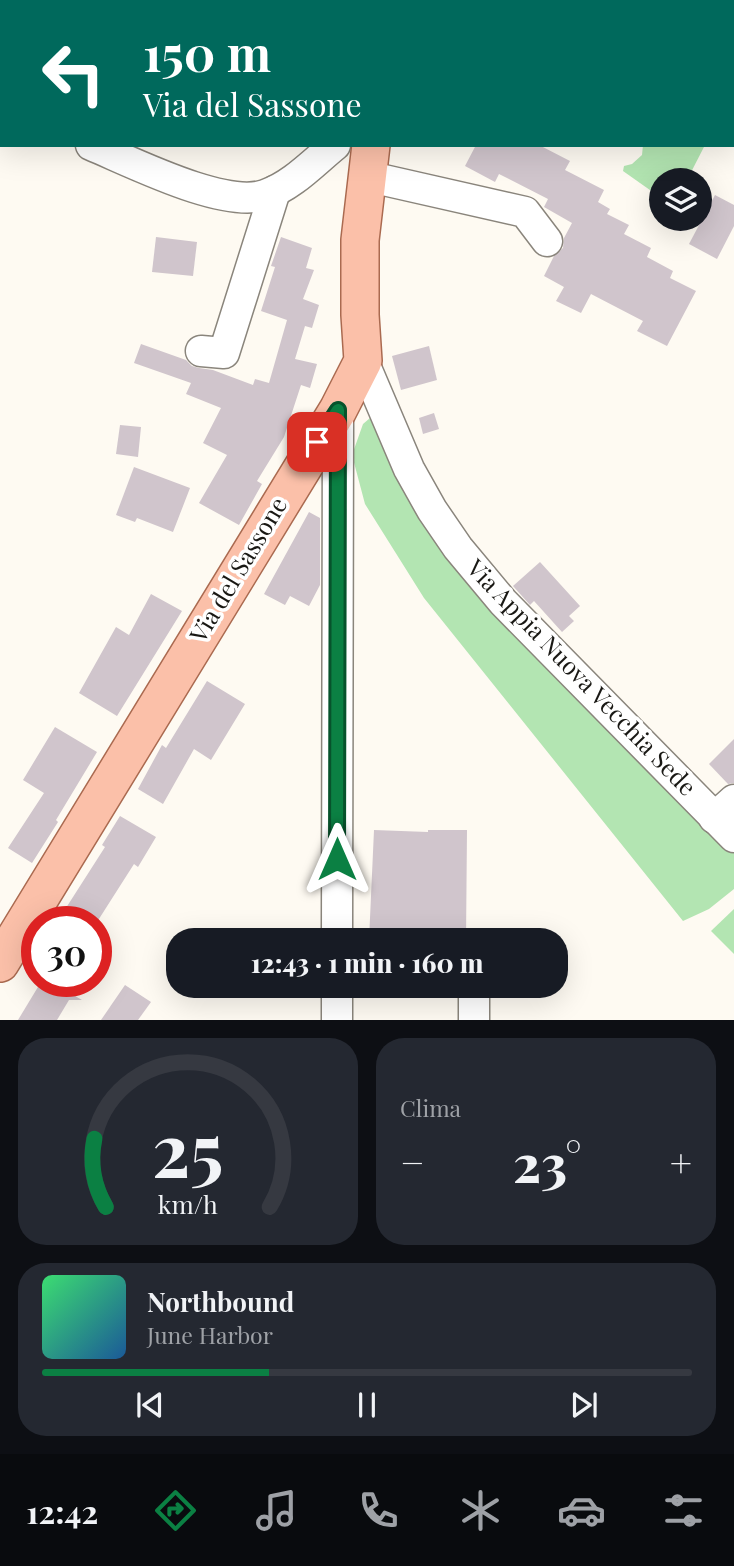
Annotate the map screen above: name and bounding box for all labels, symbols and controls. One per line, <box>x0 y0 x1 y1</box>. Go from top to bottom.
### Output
text: 150 m <box>143 19 271 84</box>
icon: left <box>28 28 119 119</box>
text: Via del Sassone <box>143 82 362 125</box>
map controls <box>649 168 712 231</box>
button: layers <box>649 168 712 231</box>
pin <box>287 412 347 472</box>
icon: arrive <box>298 423 336 461</box>
street label: Via del Sassone <box>181 490 293 648</box>
street label: Via Appia Nuova Vecchia Sede <box>460 551 704 802</box>
position arrow <box>300 822 374 896</box>
speed limit sign: 30 <box>21 906 112 997</box>
text: 12:43 · 1 min · 160 m <box>251 945 483 980</box>
text: Clima <box>400 1092 461 1123</box>
text: 25 <box>152 1099 224 1196</box>
text: 23° <box>513 1127 581 1196</box>
text: − <box>400 1136 425 1187</box>
text: + <box>670 1136 692 1187</box>
text: km/h <box>158 1187 218 1220</box>
text: Northbound <box>147 1284 294 1319</box>
text: June Harbor <box>147 1319 273 1350</box>
icon: previous <box>131 1386 169 1424</box>
icon: pause <box>348 1386 386 1424</box>
icon: next <box>565 1386 603 1424</box>
icon: directions <box>151 1486 200 1535</box>
icon: music <box>252 1486 301 1535</box>
icon: phone <box>354 1486 403 1535</box>
icon: climate <box>456 1486 505 1535</box>
icon: car <box>557 1486 606 1535</box>
icon: filters <box>659 1486 708 1535</box>
text: 12:42 <box>26 1489 98 1532</box>

